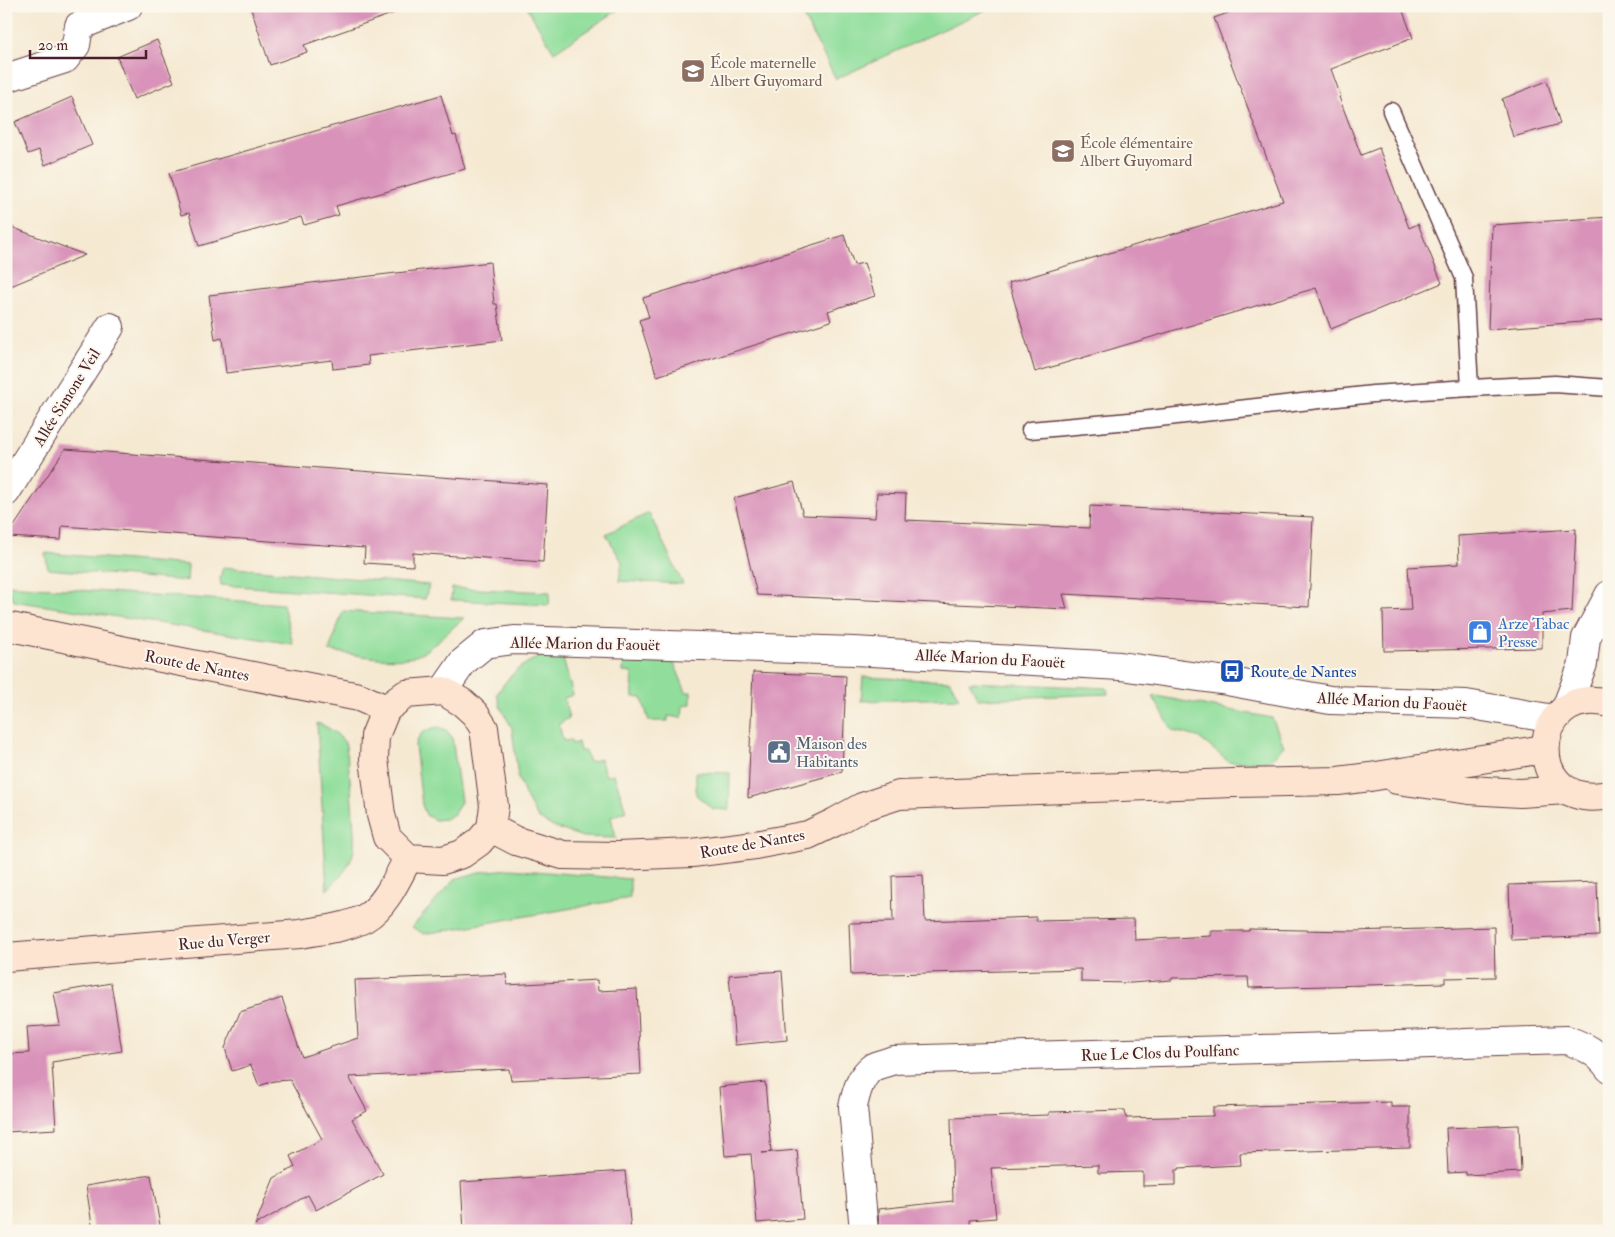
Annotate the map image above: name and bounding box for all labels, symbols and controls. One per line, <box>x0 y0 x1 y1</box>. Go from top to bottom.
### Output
scale bar <box>30 28 146 60</box>
text: 20 m <box>38 36 68 55</box>
place label: École maternelle Albert Guyomard <box>709 52 822 91</box>
school or university icon: École maternelle Albert Guyomard <box>680 58 706 84</box>
place label: École élémentaire Albert Guyomard <box>1079 132 1193 171</box>
school or university icon: École élémentaire Albert Guyomard <box>1050 138 1076 164</box>
street label: Allée Simone Veil <box>28 345 105 451</box>
place label: Arze Tabac Presse <box>1497 614 1570 652</box>
shop icon: Arze Tabac Presse <box>1467 619 1493 645</box>
street label: Allée Marion du Faouët <box>509 633 660 655</box>
street label: Allée Marion du Faouët <box>914 645 1065 673</box>
street label: Route de Nantes <box>143 646 251 686</box>
bus stop icon: Route de Nantes <box>1219 658 1245 684</box>
place label: Route de Nantes <box>1250 662 1356 682</box>
street label: Allée Marion du Faouët <box>1316 688 1467 716</box>
place label: Maison des Habitants <box>796 734 867 772</box>
public building icon: Maison des Habitants <box>766 739 792 765</box>
street label: Route de Nantes <box>698 825 806 863</box>
street label: Rue du Verger <box>177 927 271 955</box>
street label: Rue Le Clos du Poulfanc <box>1080 1040 1240 1066</box>

